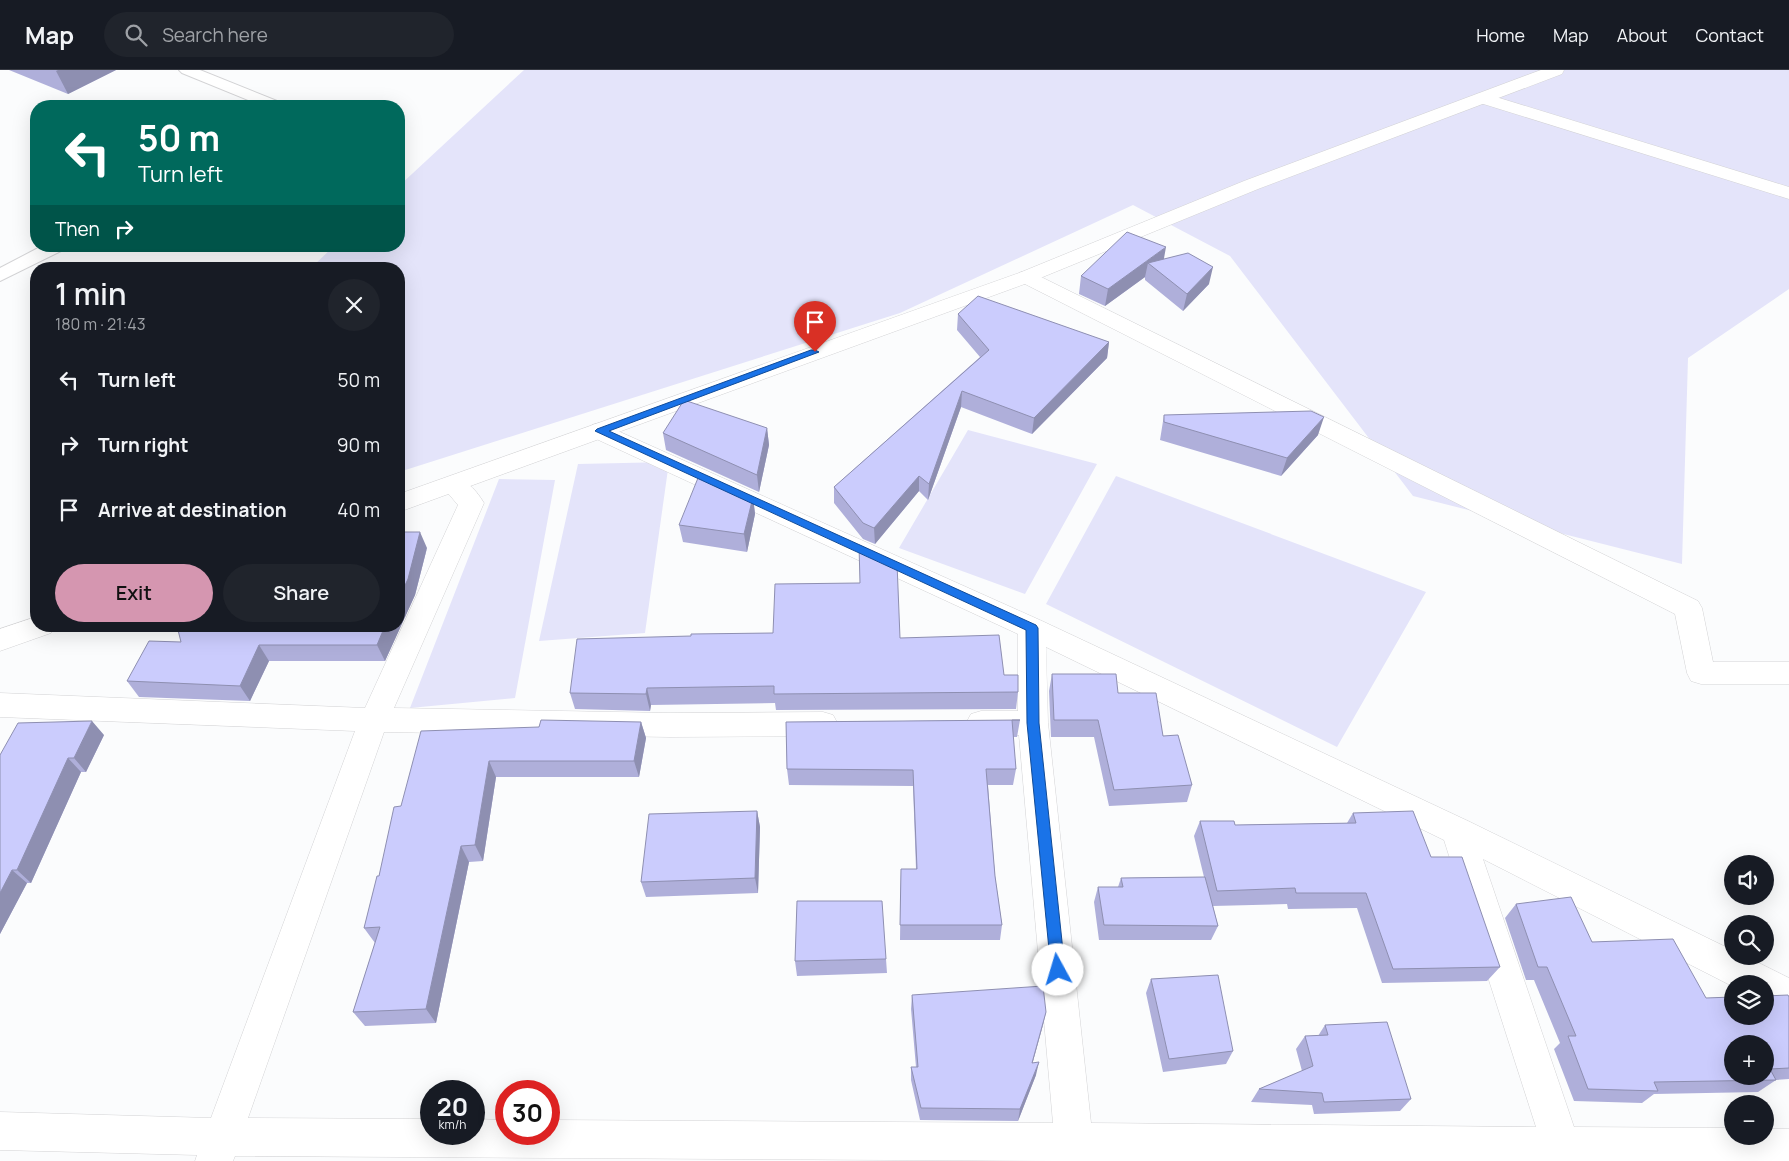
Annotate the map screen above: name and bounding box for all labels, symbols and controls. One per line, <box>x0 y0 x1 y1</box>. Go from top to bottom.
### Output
search box <box>104 12 454 57</box>
text: Map <box>25 18 74 51</box>
icon: search <box>122 21 150 49</box>
text: Search here <box>162 22 268 48</box>
text: Home <box>1476 23 1525 47</box>
text: Map <box>1553 23 1589 47</box>
text: About <box>1617 23 1667 47</box>
text: Contact <box>1695 23 1764 47</box>
text: 50 m <box>138 114 220 162</box>
icon: left <box>55 120 120 185</box>
text: Turn left <box>138 159 223 189</box>
icon: right <box>110 215 138 243</box>
text: Then <box>55 216 100 242</box>
text: 1 min <box>55 273 127 314</box>
button: close <box>328 279 380 331</box>
pin <box>794 301 836 352</box>
icon: arrive <box>801 308 829 336</box>
text: 180 m · 21:43 <box>55 313 146 335</box>
icon: left <box>55 366 83 394</box>
text: Turn left <box>98 367 176 393</box>
text: 50 m <box>338 367 380 393</box>
icon: right <box>55 431 83 459</box>
text: Turn right <box>98 432 188 458</box>
text: 90 m <box>337 432 380 458</box>
icon: arrive <box>55 496 83 524</box>
text: Arrive at destination <box>98 497 287 523</box>
text: 40 m <box>337 497 380 523</box>
button: Exit <box>55 564 213 622</box>
button: Share <box>223 564 380 622</box>
map controls <box>1724 855 1774 1145</box>
button: sound <box>1724 855 1774 905</box>
button: search <box>1724 915 1774 965</box>
position arrow <box>1031 943 1083 995</box>
button: layers <box>1724 975 1774 1025</box>
button: + <box>1724 1035 1774 1085</box>
speed limit sign: 30 <box>495 1080 560 1145</box>
text: 20 <box>437 1089 468 1124</box>
button: − <box>1724 1095 1774 1145</box>
text: km/h <box>439 1116 466 1133</box>

